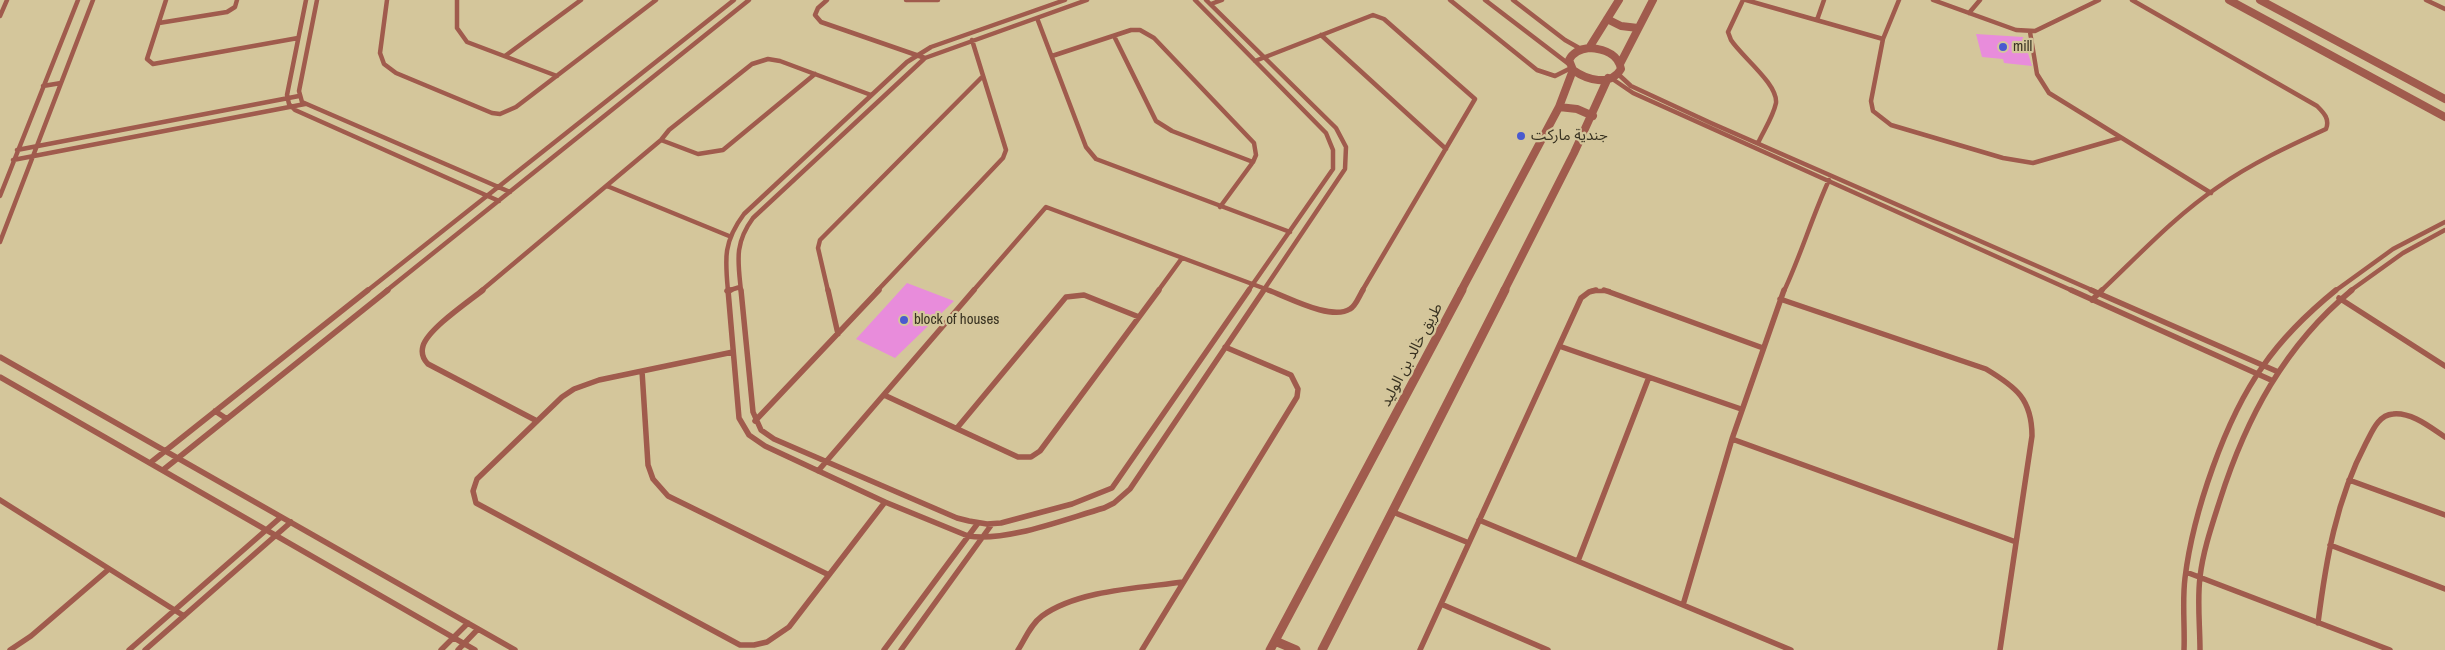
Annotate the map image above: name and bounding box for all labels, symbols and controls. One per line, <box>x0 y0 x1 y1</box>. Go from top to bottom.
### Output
place label: mill <box>2013 38 2032 56</box>
marker: mill <box>1997 41 2009 53</box>
place label: جندية ماركت <box>1531 127 1608 145</box>
marker: جندية ماركت <box>1515 130 1527 142</box>
street label: طريق خالد بن الوليد <box>1377 300 1447 410</box>
place label: block of houses <box>914 311 999 329</box>
marker: block of houses <box>898 314 910 326</box>

